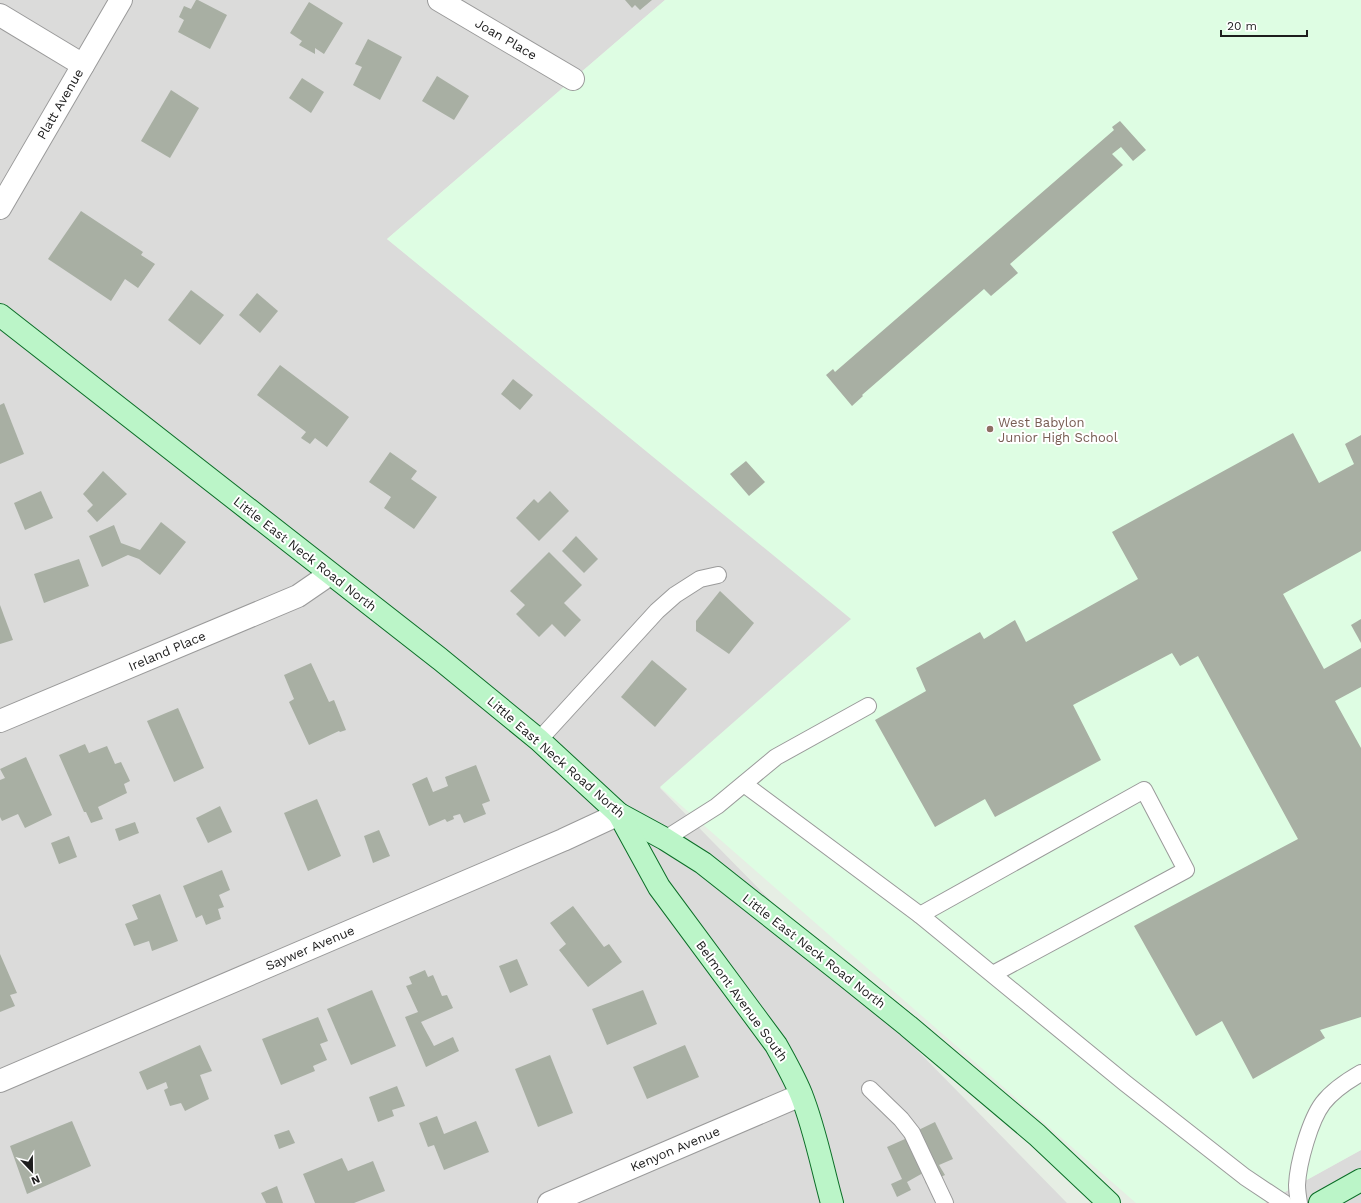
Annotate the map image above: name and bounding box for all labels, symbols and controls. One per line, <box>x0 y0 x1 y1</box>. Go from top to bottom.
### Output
scale bar <box>1221 12 1307 38</box>
street label: Joan Place <box>472 15 540 63</box>
text: 20 m <box>1227 19 1257 33</box>
street label: Platt Avenue <box>34 66 86 142</box>
place label: West Babylon Junior High School <box>998 415 1118 445</box>
marker: West Babylon Junior High School <box>985 424 995 434</box>
street label: Little East Neck Road North <box>231 494 379 614</box>
street label: Ireland Place <box>126 628 208 674</box>
street label: Little East Neck Road North <box>484 693 628 821</box>
street label: Little East Neck Road North <box>740 891 888 1011</box>
street label: Saywer Avenue <box>263 923 357 973</box>
street label: Belmont Avenue South <box>693 938 791 1064</box>
street label: Kenyon Avenue <box>628 1123 722 1175</box>
north arrow <box>12 1151 52 1191</box>
text: N <box>29 1172 42 1187</box>

